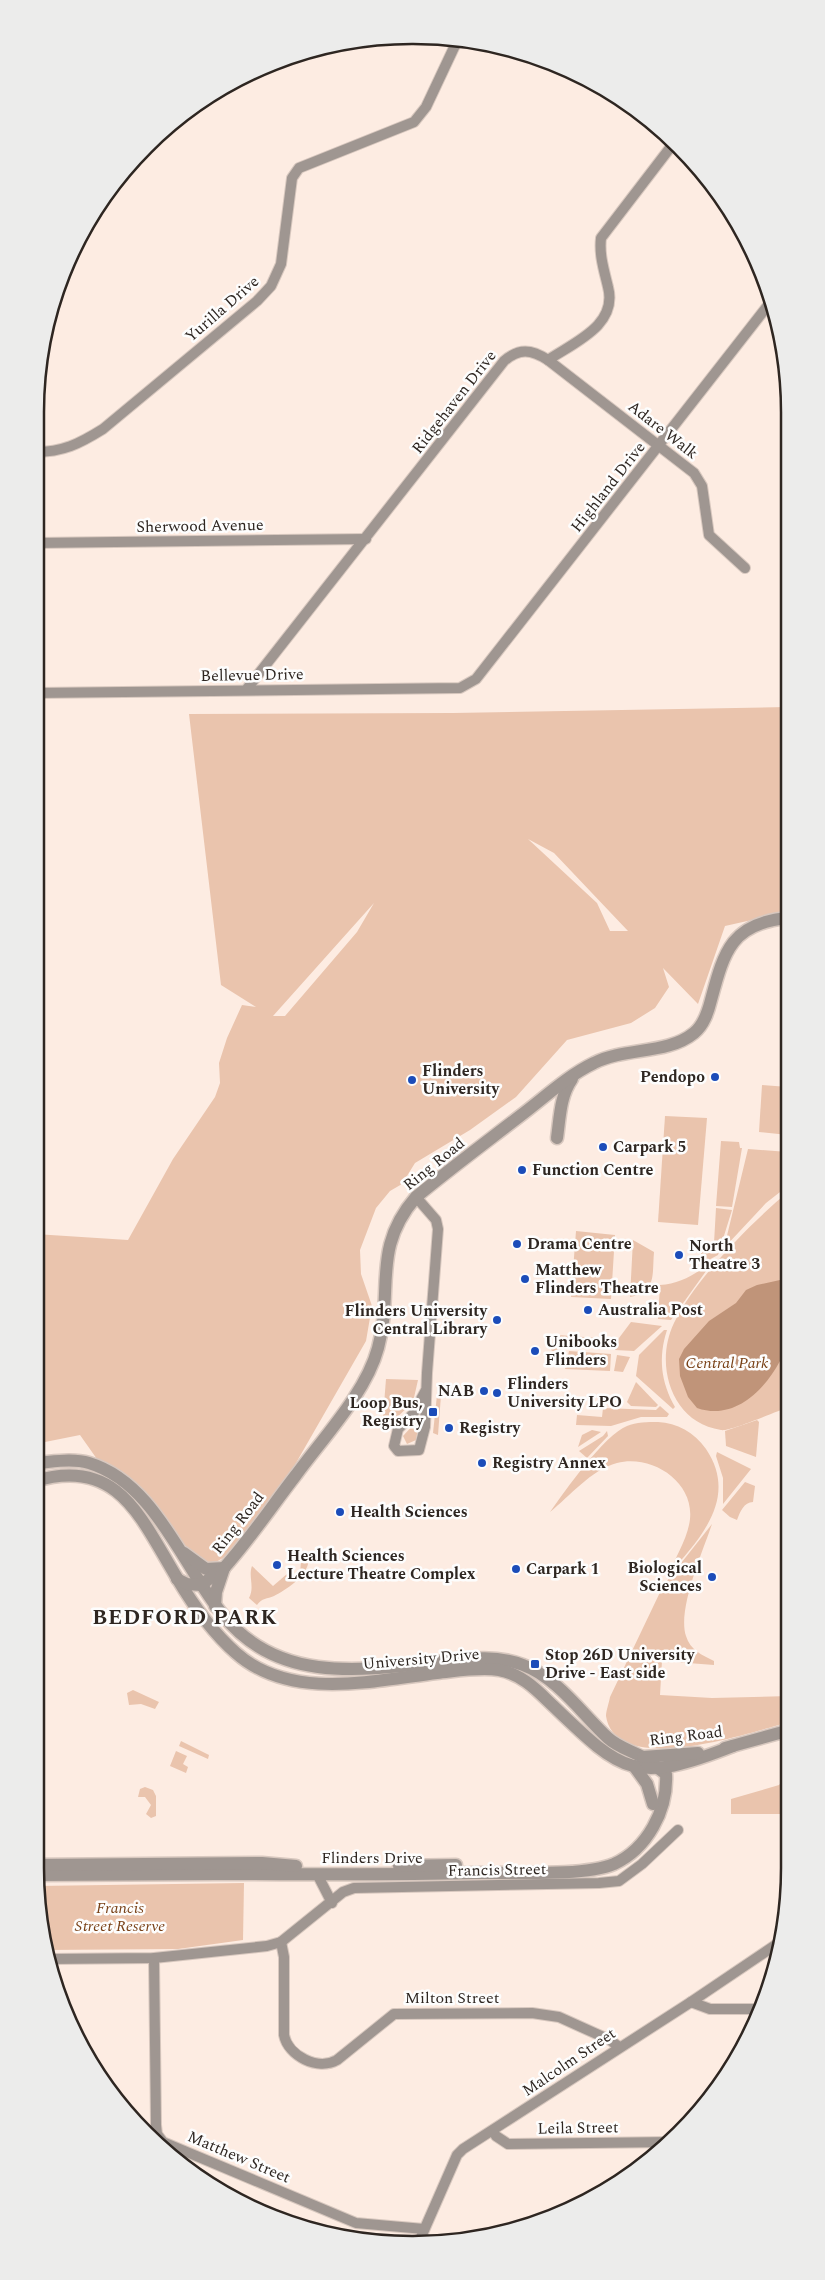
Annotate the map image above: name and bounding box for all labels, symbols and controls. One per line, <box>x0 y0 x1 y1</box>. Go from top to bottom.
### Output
street label: Yurilla Drive <box>180 270 264 348</box>
street label: Ridgehaven Drive <box>406 345 502 459</box>
street label: Adare Walk <box>623 395 703 465</box>
street label: Highland Drive <box>565 436 651 538</box>
street label: Sherwood Avenue <box>136 513 264 539</box>
street label: Bellevue Drive <box>200 662 304 688</box>
place label: Flinders University <box>422 1059 500 1101</box>
place label: Pendopo <box>640 1065 705 1089</box>
marker: Pendopo <box>709 1071 721 1083</box>
marker: Flinders University <box>406 1074 418 1086</box>
street label: Ring Road <box>398 1131 470 1196</box>
place label: Carpark 5 <box>613 1135 687 1159</box>
marker: Carpark 5 <box>597 1141 609 1153</box>
place label: Function Centre <box>532 1158 653 1182</box>
marker: Function Centre <box>516 1164 528 1176</box>
place label: Drama Centre <box>527 1232 632 1256</box>
place label: North Theatre 3 <box>689 1234 760 1276</box>
marker: Drama Centre <box>511 1238 523 1250</box>
marker: North Theatre 3 <box>673 1249 685 1261</box>
place label: Matthew Flinders Theatre <box>535 1258 659 1300</box>
marker: Matthew Flinders Theatre <box>519 1273 531 1285</box>
place label: Australia Post <box>598 1298 703 1322</box>
place label: Flinders University Central Library <box>345 1299 488 1341</box>
marker: Australia Post <box>582 1304 594 1316</box>
marker: Flinders University Central Library <box>491 1314 503 1326</box>
place label: Unibooks Flinders <box>545 1330 617 1372</box>
marker: Unibooks Flinders <box>529 1345 541 1357</box>
park label: Central Park <box>685 1351 769 1375</box>
place label: Flinders University LPO <box>507 1372 622 1414</box>
place label: NAB <box>438 1379 474 1403</box>
marker: NAB <box>478 1385 490 1397</box>
marker: Flinders University LPO <box>491 1387 503 1399</box>
place label: Loop Bus, Registry <box>350 1391 424 1433</box>
marker: Loop Bus, Registry <box>427 1406 439 1418</box>
place label: Registry <box>459 1416 522 1440</box>
marker: Registry <box>443 1422 455 1434</box>
place label: Registry Annex <box>492 1451 606 1475</box>
marker: Registry Annex <box>476 1457 488 1469</box>
street label: Ring Road <box>206 1487 270 1559</box>
place label: Health Sciences <box>350 1500 468 1524</box>
marker: Health Sciences <box>334 1506 346 1518</box>
place label: Health Sciences Lecture Theatre Complex <box>287 1544 476 1586</box>
place label: Biological Sciences <box>628 1556 702 1598</box>
place label: Carpark 1 <box>526 1557 600 1581</box>
marker: Health Sciences Lecture Theatre Complex <box>271 1559 283 1571</box>
marker: Carpark 1 <box>510 1563 522 1575</box>
marker: Biological Sciences <box>706 1571 718 1583</box>
district label: BEDFORD PARK <box>92 1602 278 1634</box>
street label: University Drive <box>362 1642 480 1676</box>
place label: Stop 26D University Drive - East side <box>545 1643 696 1685</box>
marker: Stop 26D University Drive - East side <box>529 1658 541 1670</box>
street label: Ring Road <box>648 1720 724 1752</box>
street label: Flinders Drive <box>321 1846 423 1870</box>
street label: Francis Street <box>448 1857 547 1883</box>
park label: Francis Street Reserve <box>75 1896 165 1938</box>
street label: Milton Street <box>405 1986 500 2010</box>
street label: Malcolm Street <box>517 2022 621 2102</box>
street label: Leila Street <box>537 2115 619 2141</box>
street label: Matthew Street <box>184 2125 294 2190</box>

